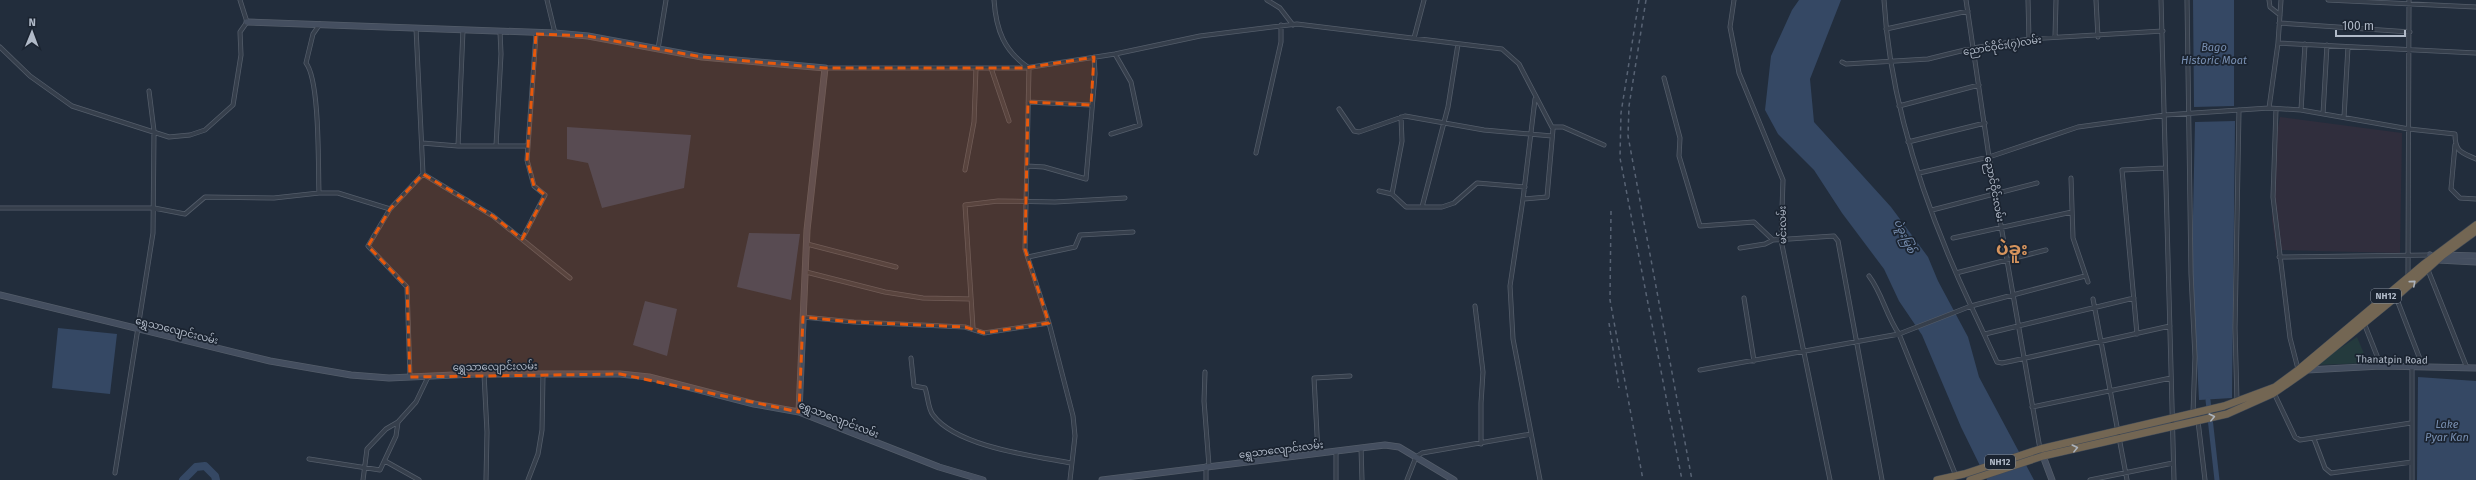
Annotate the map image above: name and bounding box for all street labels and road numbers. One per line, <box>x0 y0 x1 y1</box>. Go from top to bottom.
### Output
street label: ညောင်ဝိုင်း(၇)လမ်း <box>1962 32 2043 60</box>
street label: ညောင်ဝိုင်းလမ်း <box>1980 155 2008 223</box>
street label: မင်းလမ်း <box>1775 206 1789 244</box>
road number: NH12 <box>2371 289 2401 303</box>
street label: ရွှေသာလျောင်းလမ်း <box>134 313 220 349</box>
street label: Thanatpin Road <box>2356 353 2428 367</box>
street label: ရွှေသာလျောင်းလမ်း <box>452 358 538 376</box>
street label: ရွှေသာလျောင်းလမ်း <box>796 397 881 443</box>
street label: ရွှေသာလျောင်းလမ်း <box>1238 437 1324 463</box>
road number: NH12 <box>1985 455 2015 469</box>

